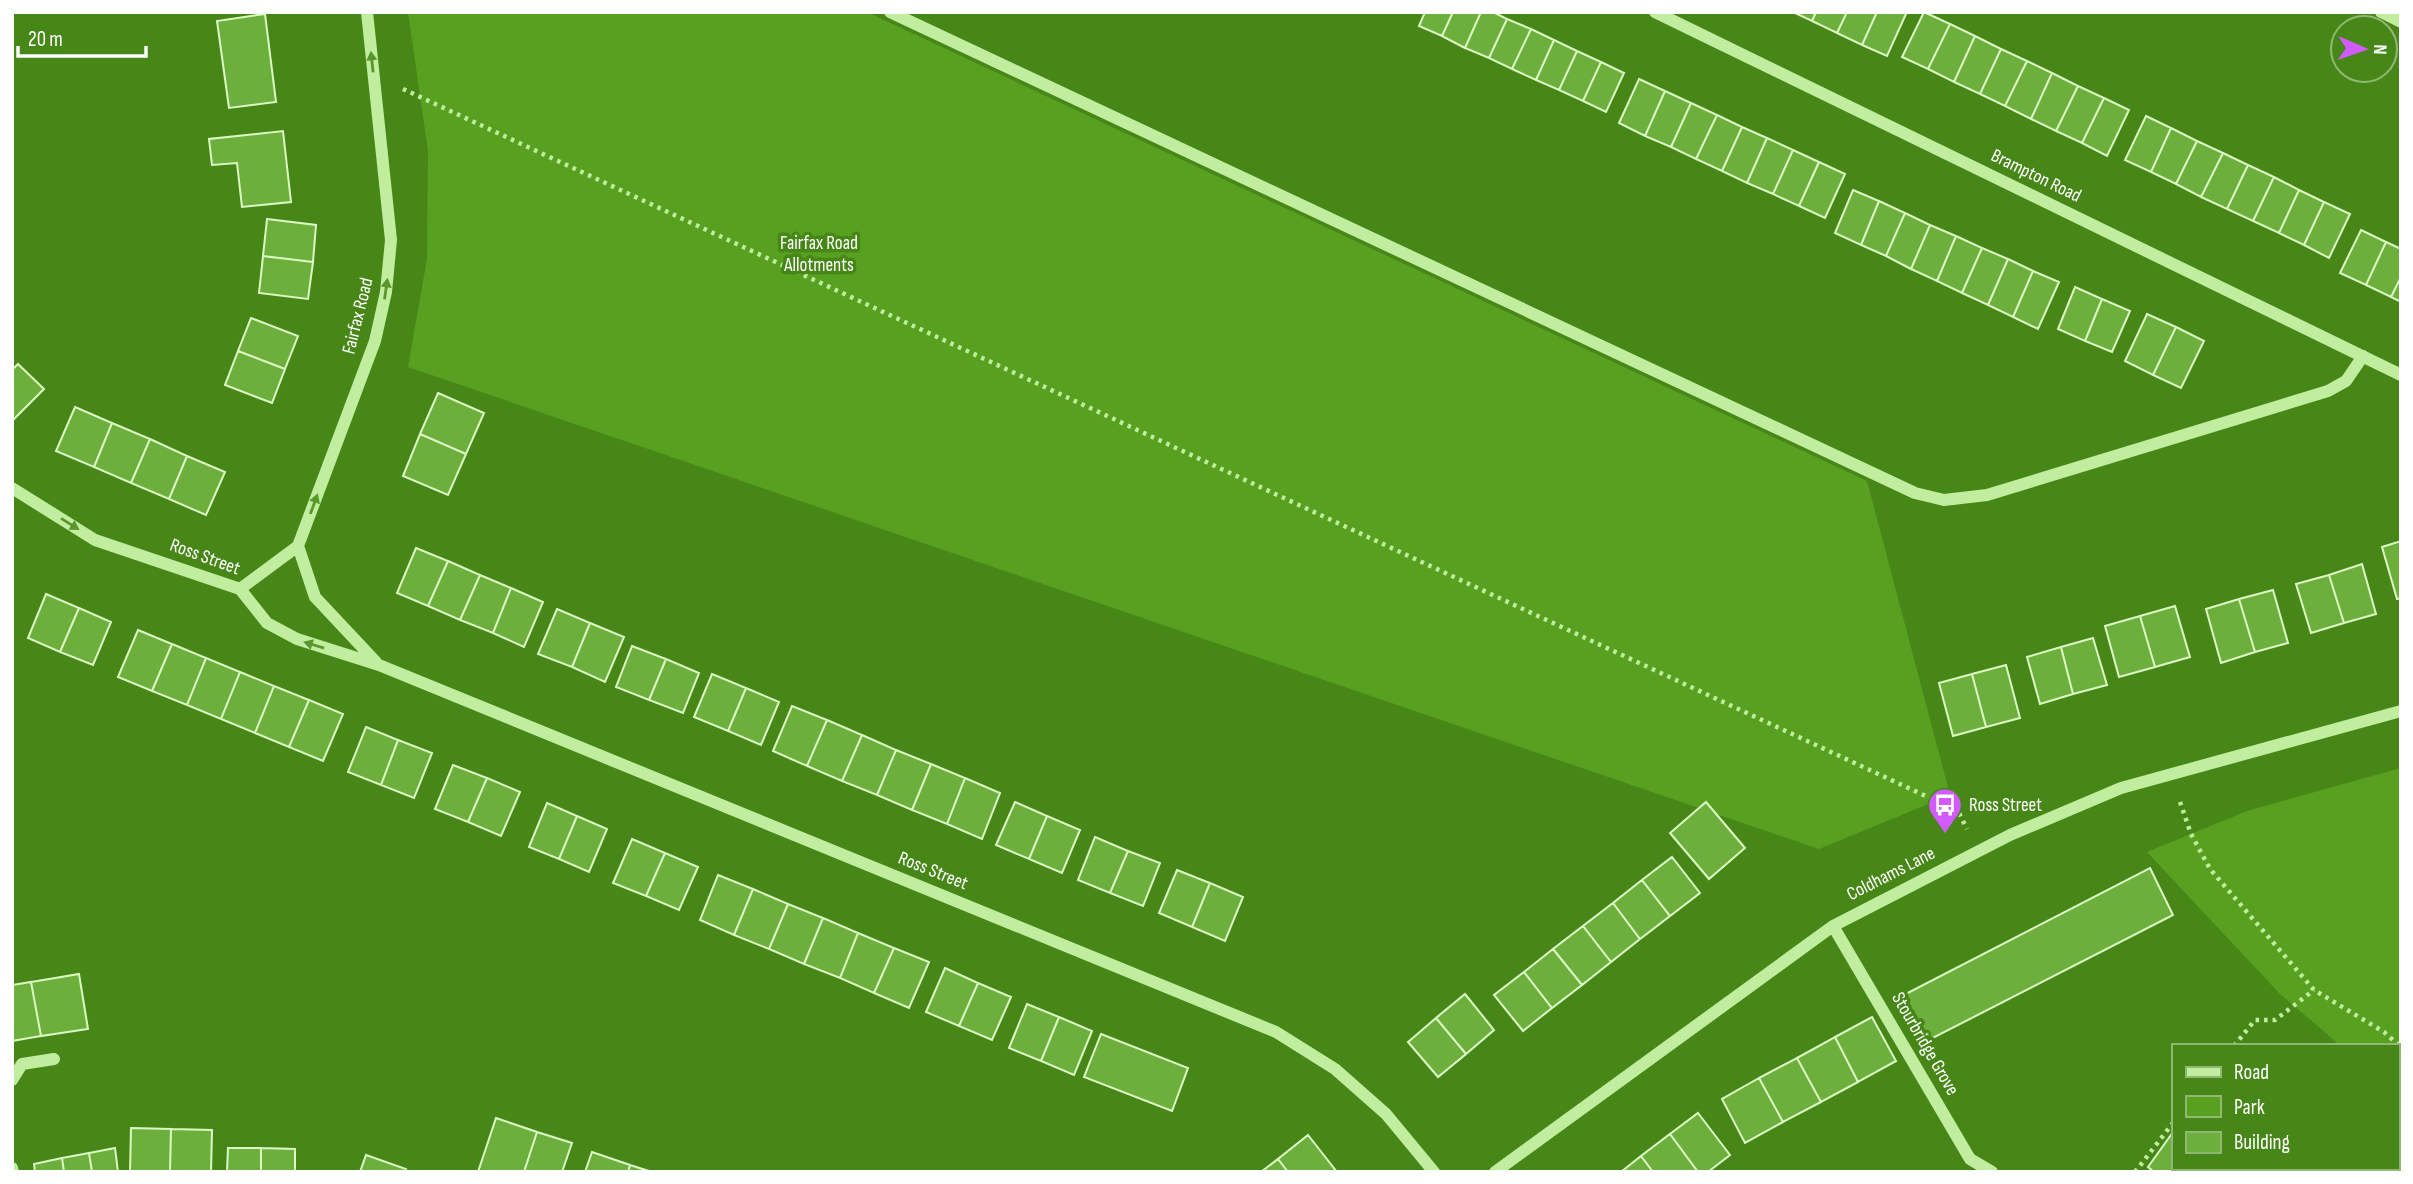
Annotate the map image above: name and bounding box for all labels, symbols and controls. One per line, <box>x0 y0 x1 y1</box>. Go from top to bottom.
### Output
scale bar <box>18 14 145 58</box>
north arrow <box>2329 14 2399 84</box>
text: 20 m <box>28 27 63 52</box>
text: N <box>2368 44 2391 55</box>
one-way arrow <box>366 51 377 73</box>
street label: Brampton Road <box>1987 144 2085 208</box>
park label: Fairfax Road Allotments <box>780 232 858 277</box>
street label: Fairfax Road <box>337 275 379 357</box>
one-way arrow <box>380 278 391 300</box>
one-way arrow <box>309 493 320 514</box>
one-way arrow <box>61 518 80 531</box>
street label: Ross Street <box>167 534 243 580</box>
one-way arrow <box>303 639 324 649</box>
bus stop icon: Ross Street <box>1926 786 1964 835</box>
place label: Ross Street <box>1969 794 2042 817</box>
street label: Coldhams Lane <box>1843 842 1939 906</box>
street label: Ross Street <box>895 847 971 895</box>
street label: Stourbridge Grove <box>1886 988 1964 1100</box>
legend <box>2172 1044 2399 1170</box>
text: Road <box>2234 1060 2269 1085</box>
text: Park <box>2234 1095 2265 1120</box>
text: Building <box>2234 1130 2290 1155</box>

